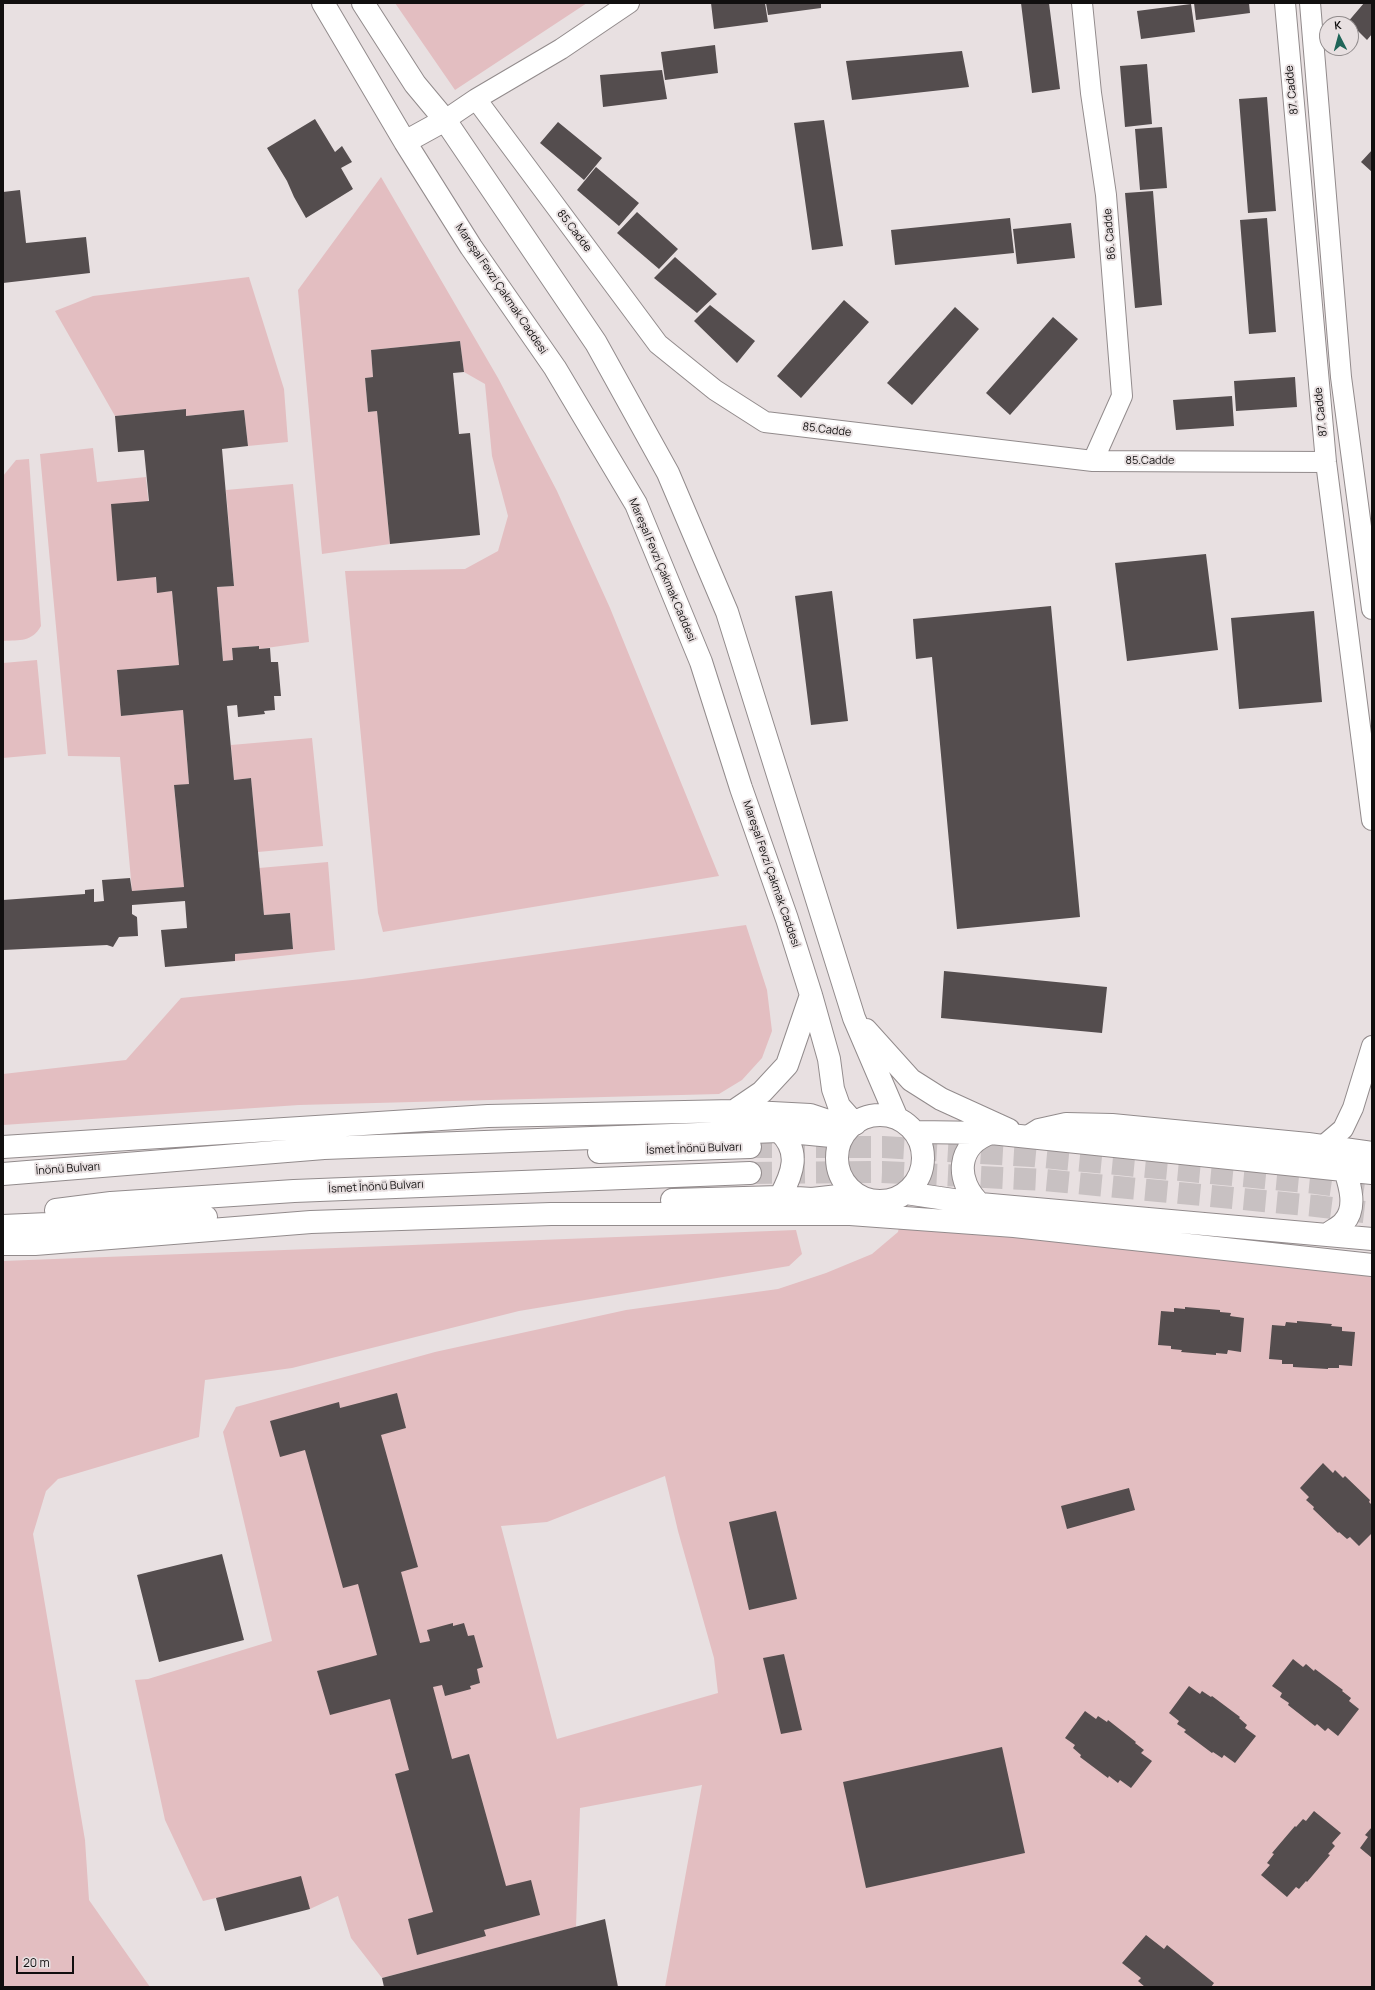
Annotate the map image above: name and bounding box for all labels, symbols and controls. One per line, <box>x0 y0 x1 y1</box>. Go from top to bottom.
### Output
north arrow <box>1319 16 1359 56</box>
text: K <box>1333 17 1342 32</box>
street label: 87. Cadde <box>1283 65 1301 115</box>
street label: 85.Cadde <box>554 207 594 255</box>
street label: 86. Cadde <box>1101 208 1119 260</box>
street label: Mareşal Fevzi Çakmak Caddesi <box>452 221 550 357</box>
street label: 87. Cadde <box>1312 387 1330 437</box>
street label: 85.Cadde <box>802 420 852 440</box>
street label: 85.Cadde <box>1126 454 1174 468</box>
street label: Mareşal Fevzi Çakmak Caddesi <box>626 496 698 644</box>
street label: Mareşal Fevzi Çakmak Caddesi <box>740 799 802 949</box>
street label: İsmet İnönü Bulvarı <box>646 1141 742 1157</box>
street label: İnönü Bulvarı <box>35 1160 101 1178</box>
street label: İsmet İnönü Bulvarı <box>328 1178 424 1196</box>
scale bar <box>18 1948 76 1974</box>
text: 20 m <box>23 1954 50 1971</box>

